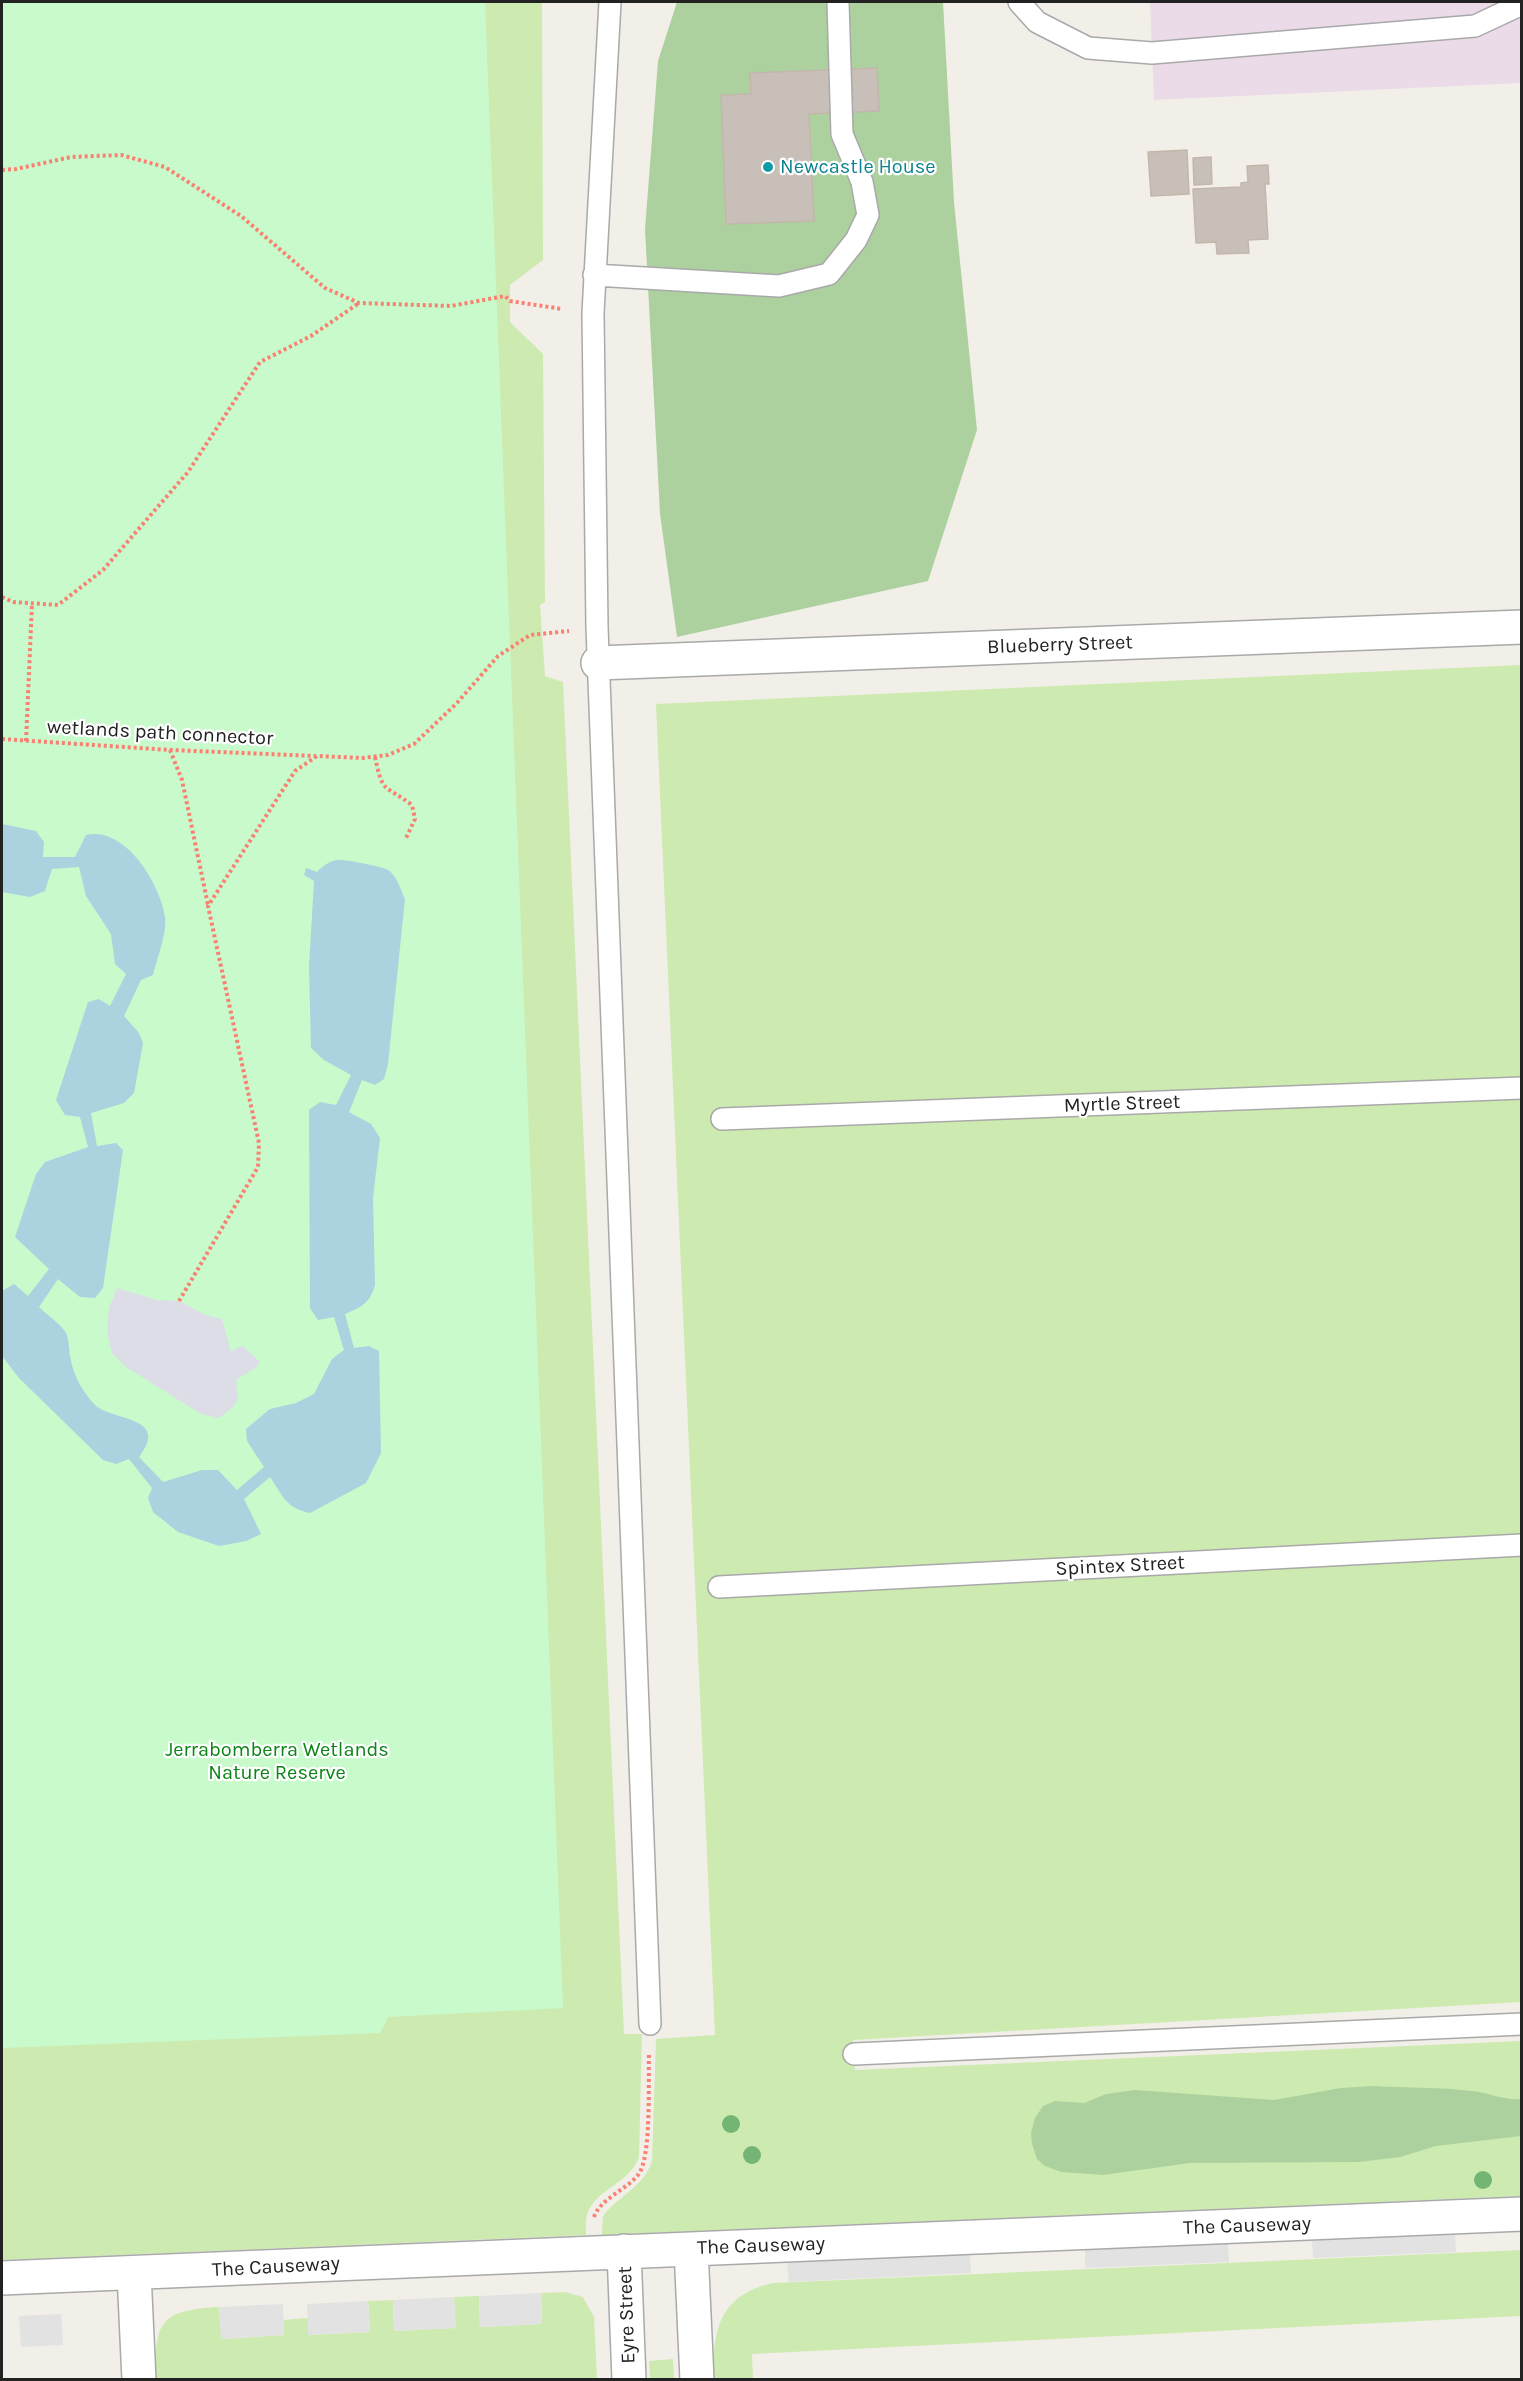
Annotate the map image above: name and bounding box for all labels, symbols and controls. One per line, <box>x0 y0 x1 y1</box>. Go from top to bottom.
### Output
place label: Newcastle House <box>780 155 936 179</box>
marker: Newcastle House <box>761 160 775 174</box>
street label: Blueberry Street <box>987 630 1133 660</box>
street label: wetlands path connector <box>46 715 274 751</box>
street label: Myrtle Street <box>1063 1090 1181 1118</box>
street label: Spintex Street <box>1055 1551 1185 1581</box>
park label: Jerrabomberra Wetlands Nature Reserve <box>165 1738 389 1785</box>
street label: The Causeway <box>1183 2212 1311 2240</box>
street label: The Causeway <box>697 2232 825 2260</box>
street label: The Causeway <box>211 2252 341 2282</box>
street label: Eyre Street <box>613 2266 641 2364</box>

